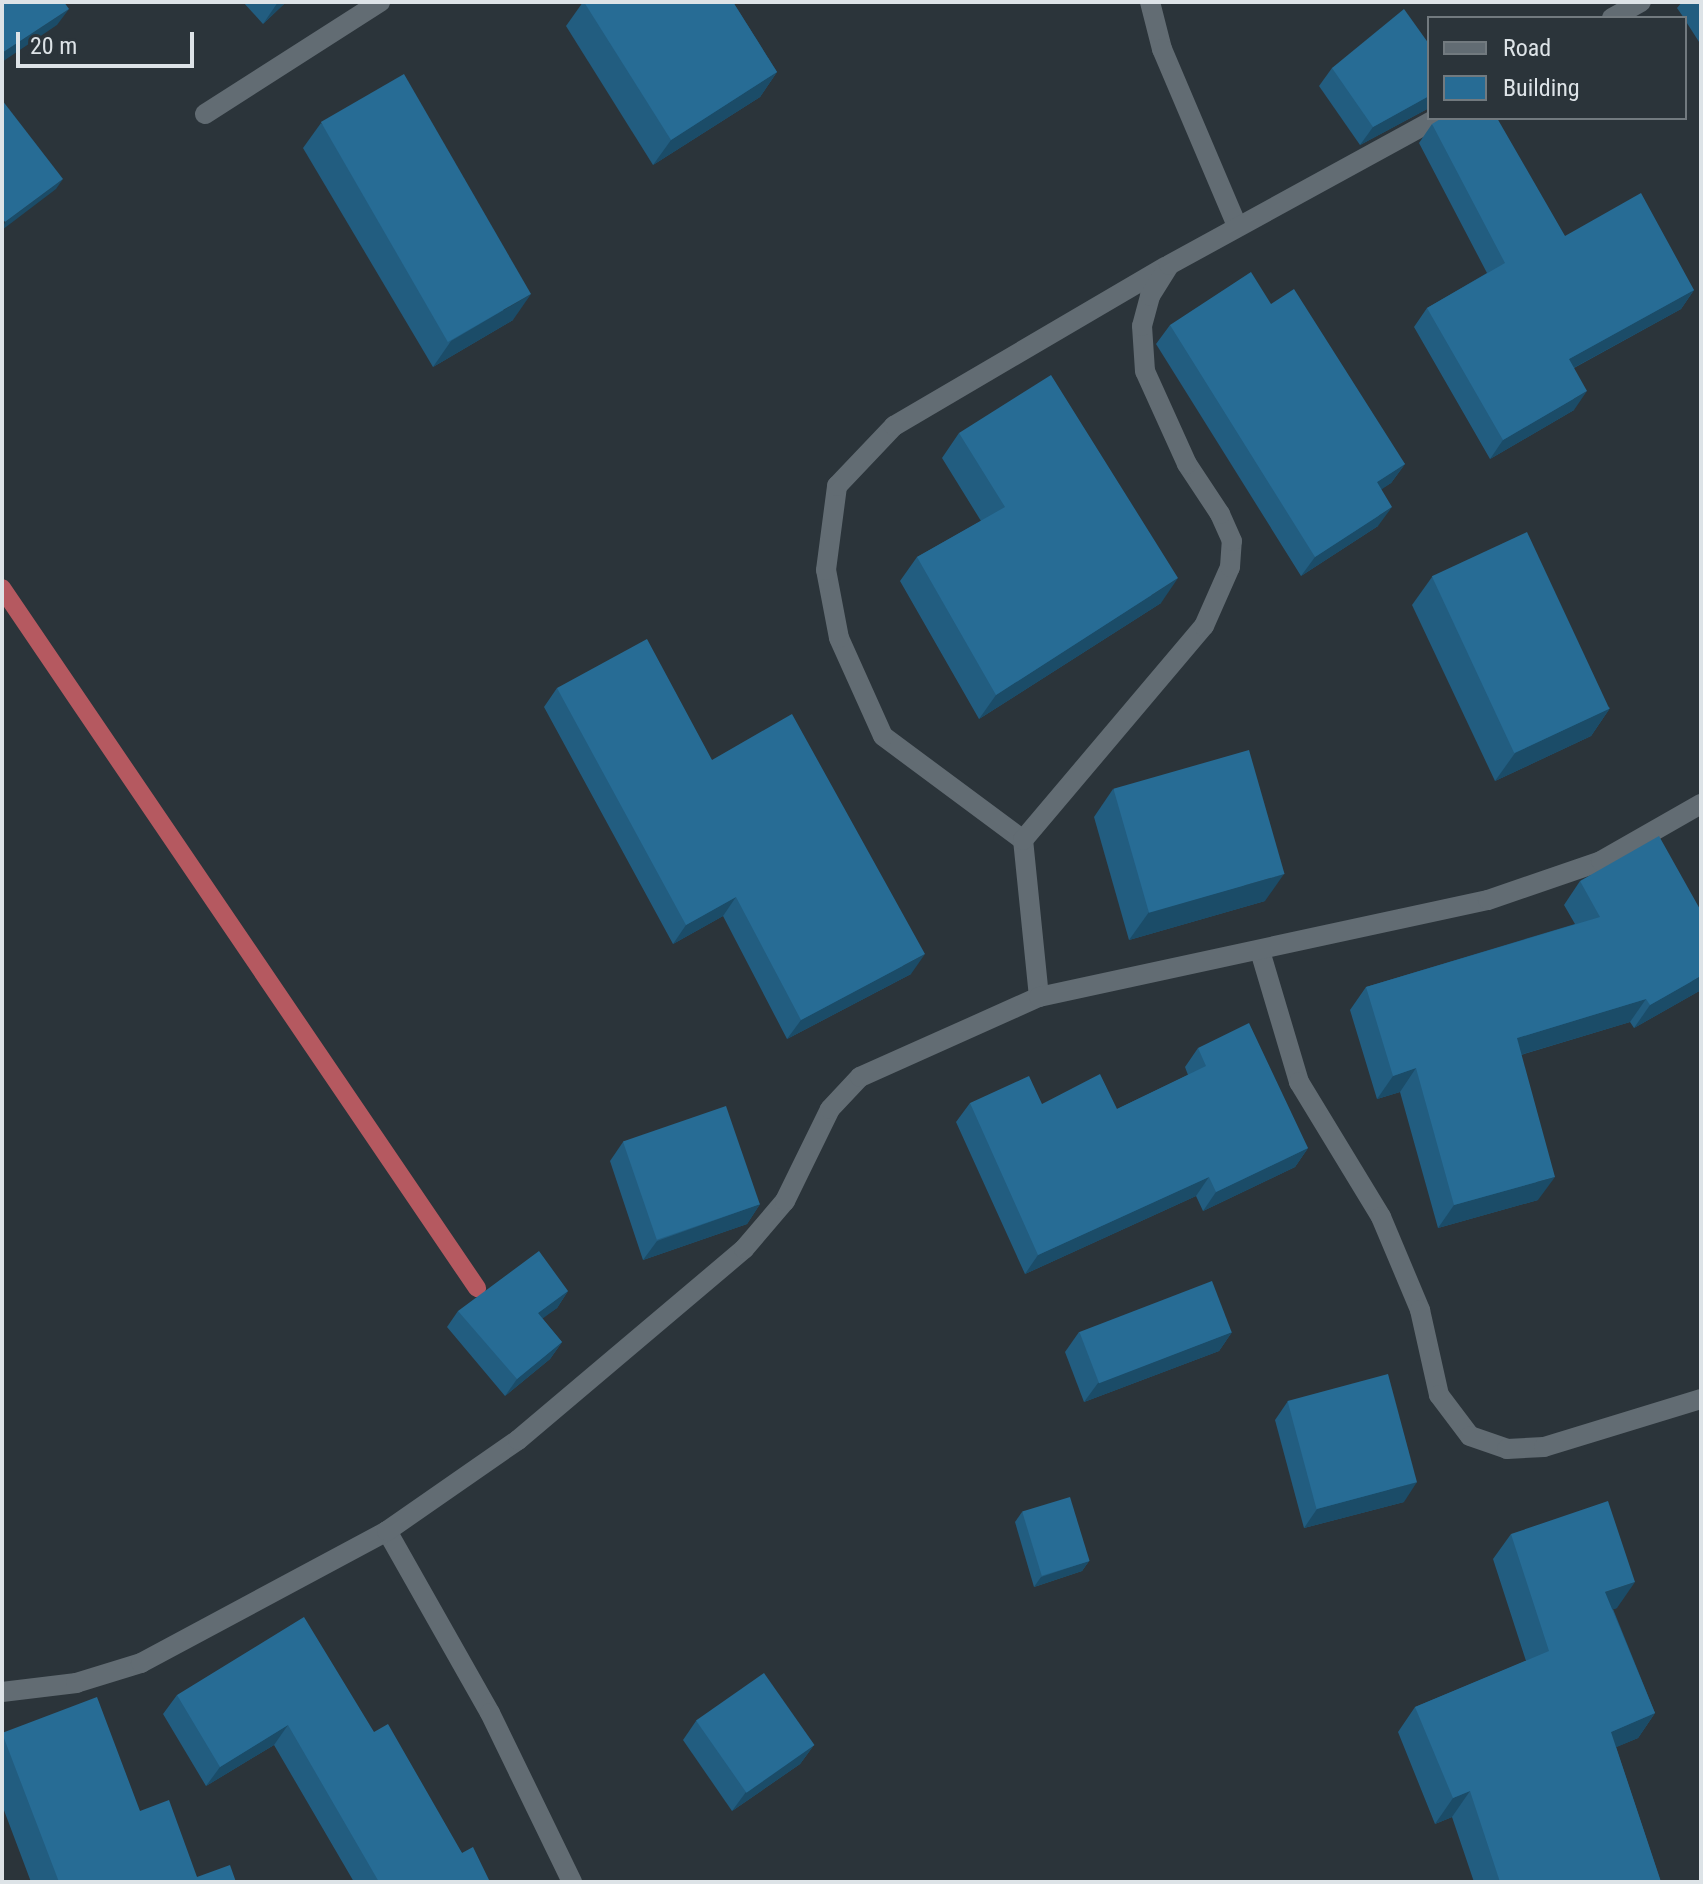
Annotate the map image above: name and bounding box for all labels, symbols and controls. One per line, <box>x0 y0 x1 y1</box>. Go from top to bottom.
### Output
scale bar <box>20 16 198 66</box>
legend <box>1427 16 1687 120</box>
text: 20 m <box>30 32 77 60</box>
text: Road <box>1503 34 1551 62</box>
text: Building <box>1503 74 1580 102</box>

